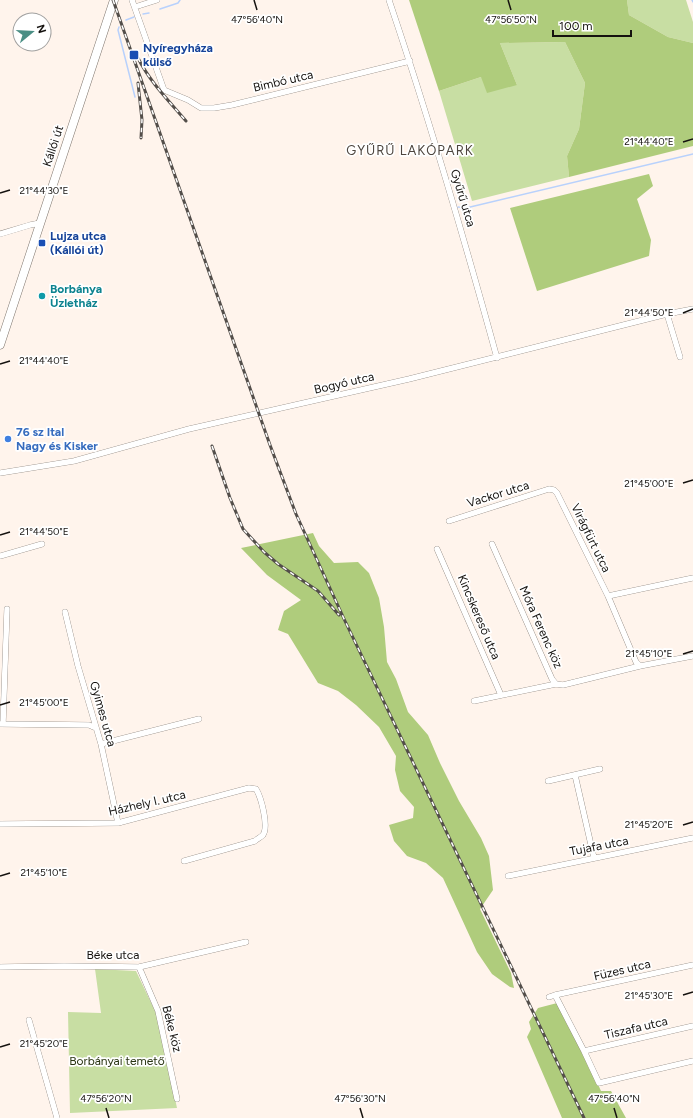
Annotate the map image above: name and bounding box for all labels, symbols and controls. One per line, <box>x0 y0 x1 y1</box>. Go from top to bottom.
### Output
north arrow <box>12 12 52 52</box>
scale bar <box>553 12 631 38</box>
text: 47°56'40"N <box>231 13 283 26</box>
text: 47°56'50"N <box>485 13 537 26</box>
text: 100 m <box>559 19 593 33</box>
text: N <box>34 23 49 35</box>
place label: Nyíregyháza külső <box>143 41 213 69</box>
marker: Nyíregyháza külső <box>128 49 140 61</box>
street label: Bimbó utca <box>252 67 314 95</box>
street label: Kállói út <box>40 123 66 168</box>
text: 21°44'40"E <box>624 135 674 148</box>
district label: GYŰRŰ LAKÓPARK <box>346 143 474 158</box>
street label: Gyűrű utca <box>448 167 478 229</box>
text: 21°44'30"E <box>20 184 68 197</box>
place label: Lujza utca (Kállói út) <box>50 229 106 257</box>
marker: Lujza utca (Kállói út) <box>37 238 47 248</box>
place label: Borbánya Üzletház <box>50 282 102 310</box>
marker: Borbánya Üzletház <box>37 291 47 301</box>
text: 21°44'50"E <box>624 306 674 319</box>
text: 21°44'40"E <box>19 354 69 367</box>
street label: Bogyó utca <box>313 369 375 397</box>
place label: 76 sz Ital Nagy és Kisker <box>16 425 98 453</box>
marker: 76 sz Ital Nagy és Kisker <box>3 434 13 444</box>
text: 21°45'00"E <box>624 477 674 490</box>
street label: Vackor utca <box>465 478 531 510</box>
street label: Virágfürt utca <box>568 501 614 575</box>
text: 21°44'50"E <box>19 525 69 538</box>
street label: Kincskereső utca <box>455 572 503 662</box>
street label: Móra Ferenc köz <box>517 584 565 670</box>
text: 21°45'10"E <box>625 647 673 660</box>
street label: Gyimes utca <box>87 680 119 748</box>
text: 21°45'00"E <box>19 696 69 709</box>
street label: Házhely I. utca <box>107 787 187 819</box>
text: 21°45'20"E <box>625 818 673 831</box>
street label: Tujafa utca <box>569 833 629 859</box>
text: 21°45'10"E <box>20 866 68 879</box>
street label: Béke utca <box>87 948 139 962</box>
street label: Füzes utca <box>592 957 652 983</box>
text: 21°45'30"E <box>625 989 673 1002</box>
street label: Béke köz <box>159 1004 185 1054</box>
street label: Tiszafa utca <box>603 1014 669 1042</box>
text: 21°45'20"E <box>20 1037 68 1050</box>
park label: Borbányai temető <box>69 1054 165 1068</box>
text: 47°56'20"N <box>80 1092 132 1105</box>
text: 47°56'30"N <box>334 1092 386 1105</box>
text: 47°56'40"N <box>588 1092 640 1105</box>

